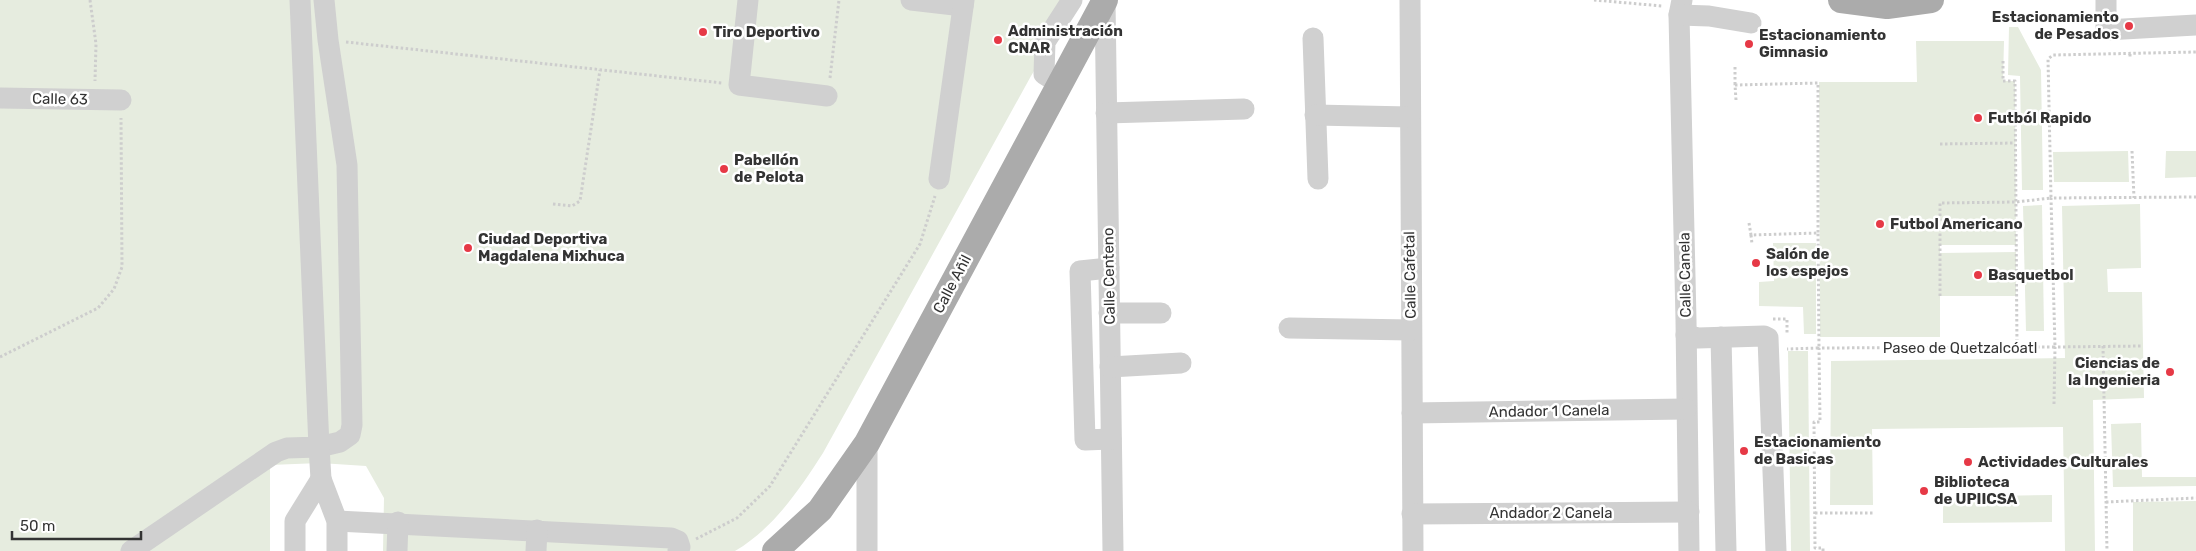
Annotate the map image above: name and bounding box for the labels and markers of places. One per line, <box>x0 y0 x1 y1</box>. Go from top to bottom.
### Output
place label: Estacionamiento de Pesados <box>1992 8 2119 43</box>
marker: Estacionamiento de Pesados <box>2123 20 2135 32</box>
place label: Administración CNAR <box>1008 22 1123 57</box>
place label: Tiro Deportivo <box>713 23 820 41</box>
marker: Tiro Deportivo <box>697 26 709 38</box>
place label: Estacionamiento Gimnasio <box>1759 26 1886 61</box>
marker: Administración CNAR <box>992 34 1004 46</box>
marker: Estacionamiento Gimnasio <box>1743 38 1755 50</box>
place label: Futból Rapido <box>1988 109 2092 127</box>
marker: Futból Rapido <box>1972 112 1984 124</box>
place label: Pabellón de Pelota <box>734 151 804 186</box>
marker: Pabellón de Pelota <box>718 163 730 175</box>
place label: Futbol Americano <box>1890 215 2023 233</box>
marker: Futbol Americano <box>1874 218 1886 230</box>
place label: Ciudad Deportiva Magdalena Mixhuca <box>478 230 625 265</box>
marker: Ciudad Deportiva Magdalena Mixhuca <box>462 242 474 254</box>
place label: Salón de los espejos <box>1766 245 1849 280</box>
marker: Salón de los espejos <box>1750 257 1762 269</box>
place label: Basquetbol <box>1988 266 2074 284</box>
marker: Basquetbol <box>1972 269 1984 281</box>
place label: Ciencias de la Ingenieria <box>2068 354 2160 389</box>
marker: Ciencias de la Ingenieria <box>2164 366 2176 378</box>
place label: Estacionamiento de Basicas <box>1754 433 1881 468</box>
marker: Estacionamiento de Basicas <box>1738 445 1750 457</box>
place label: Actividades Culturales <box>1978 453 2148 471</box>
marker: Actividades Culturales <box>1962 456 1974 468</box>
place label: Biblioteca de UPIICSA <box>1934 473 2018 508</box>
marker: Biblioteca de UPIICSA <box>1918 485 1930 497</box>

